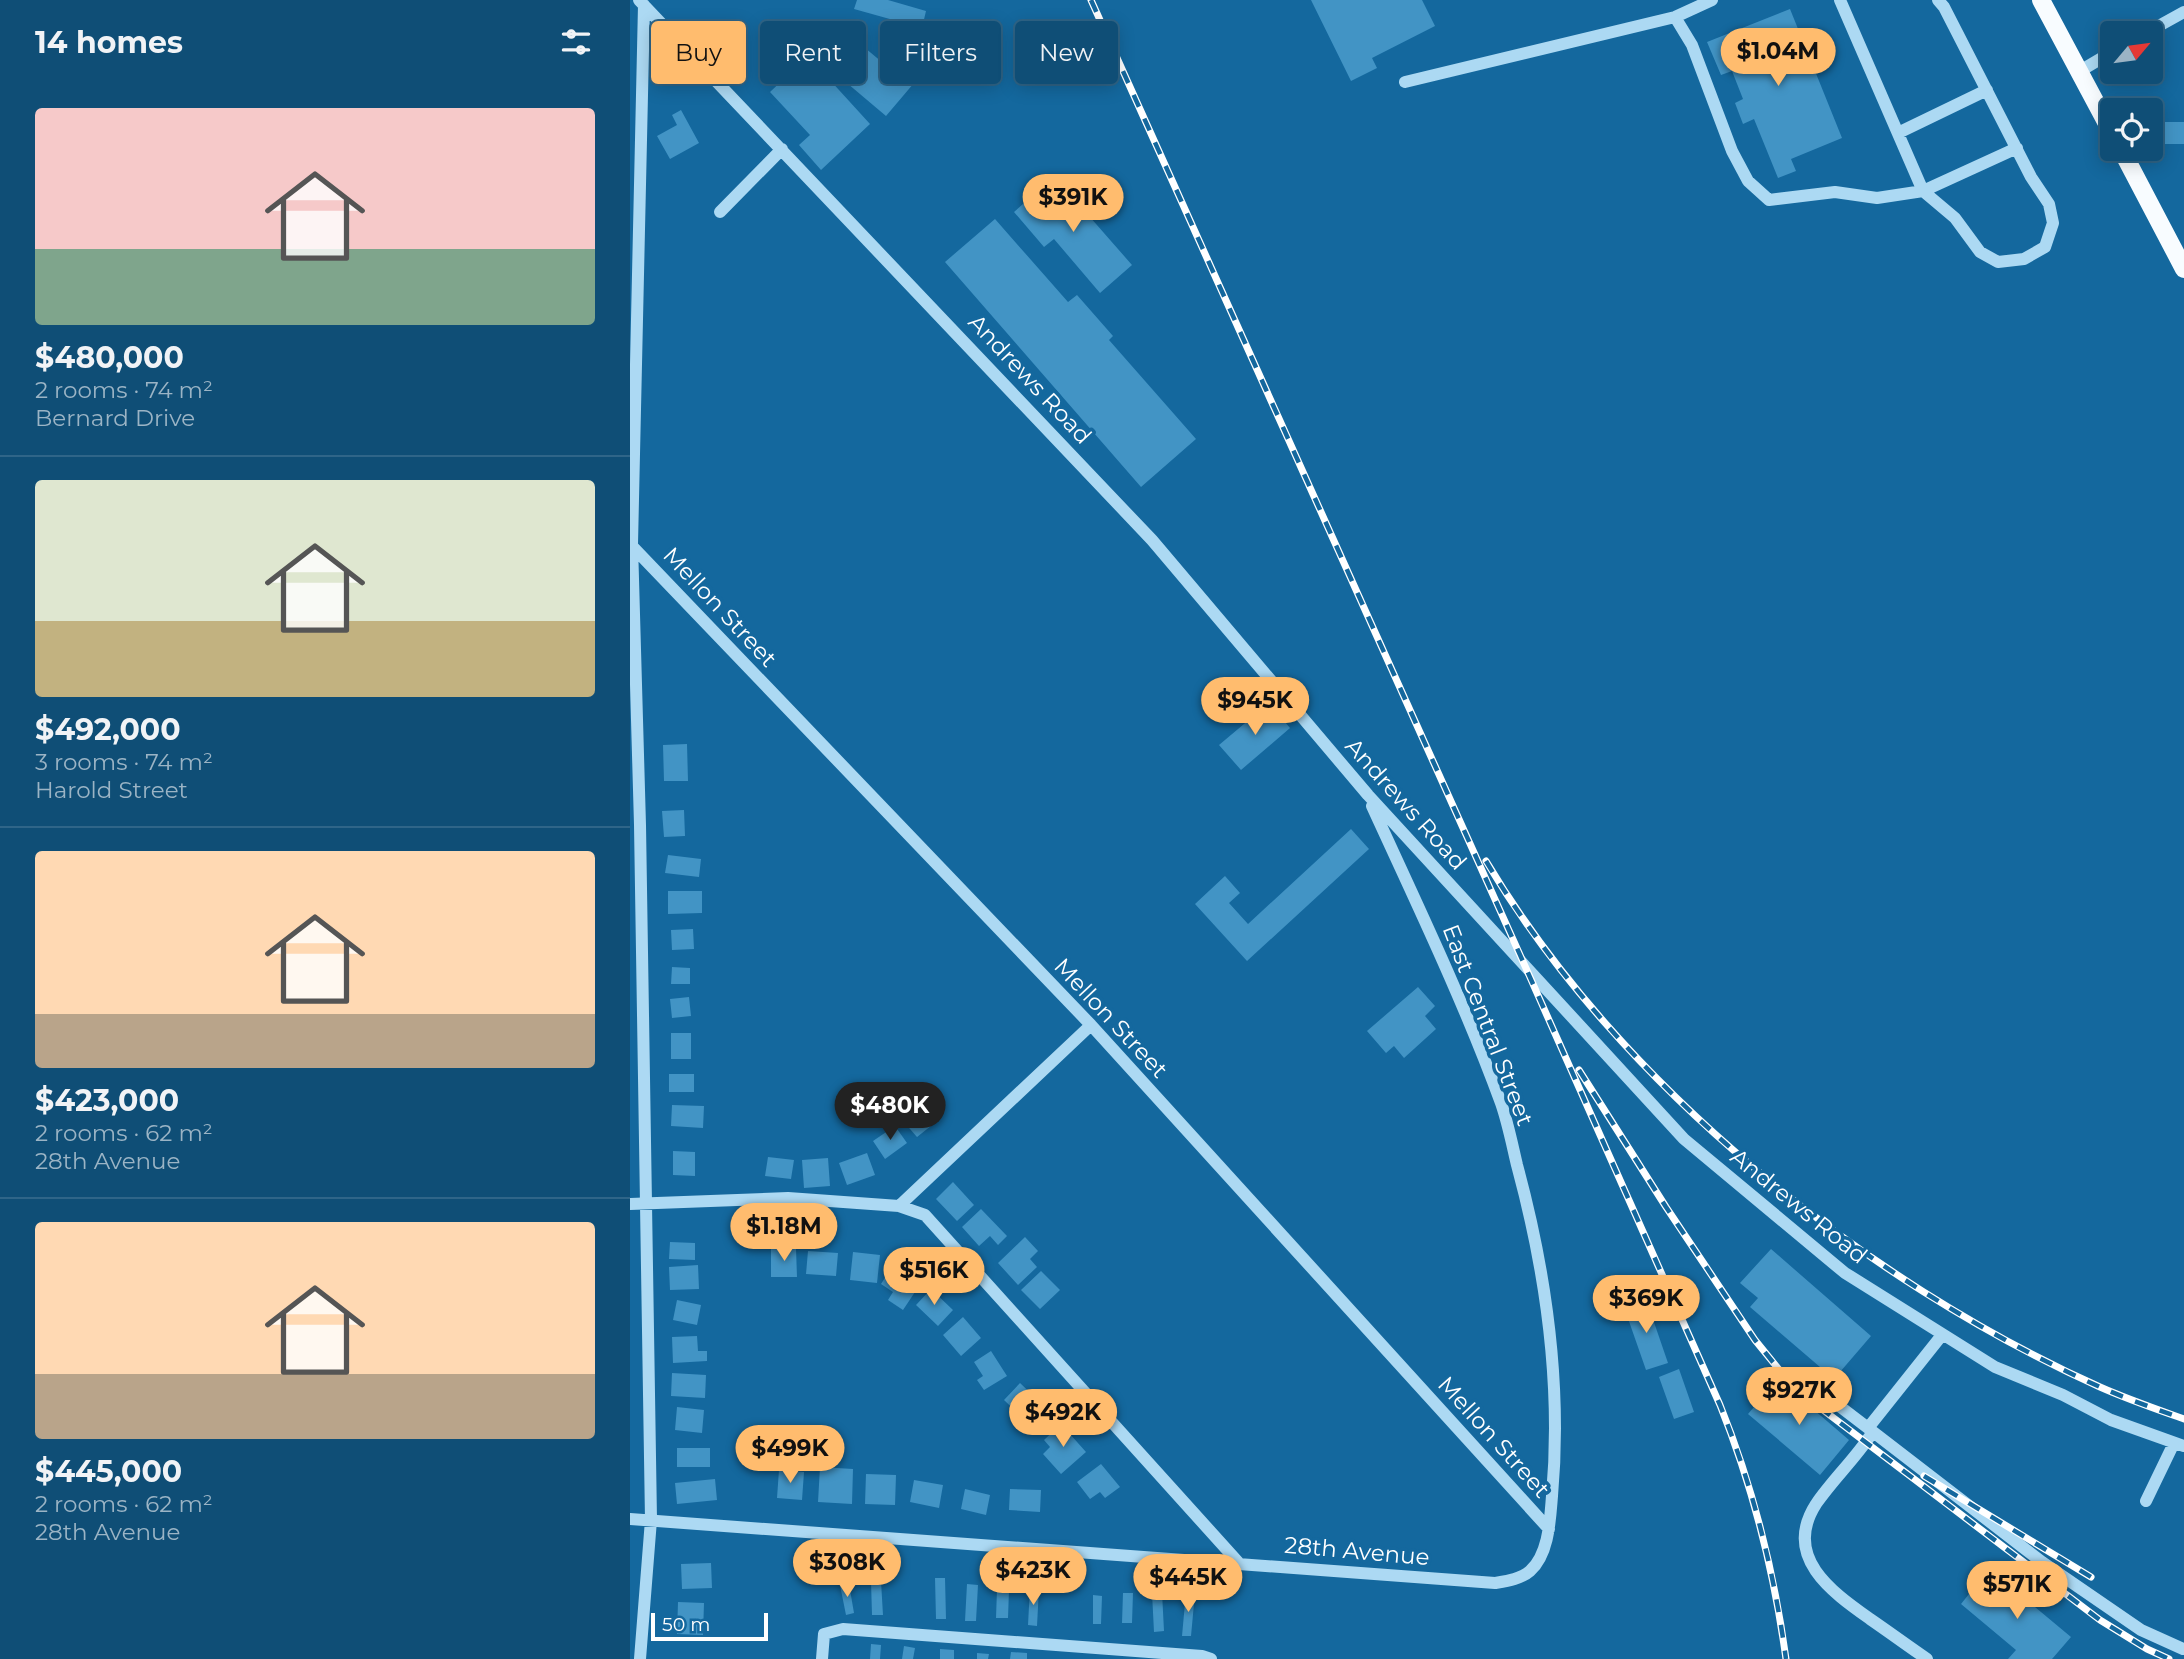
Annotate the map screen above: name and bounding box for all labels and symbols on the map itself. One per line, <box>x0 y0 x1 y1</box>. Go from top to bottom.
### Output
north arrow <box>2100 21 2163 84</box>
pin: $1.04M <box>1721 28 1835 88</box>
pin: $391K <box>1024 174 1122 234</box>
street label: Andrews Road <box>963 308 1097 450</box>
street label: Mellon Street <box>657 541 783 673</box>
pin: $945K <box>1206 678 1304 737</box>
street label: Andrews Road <box>1339 732 1473 876</box>
street label: East Central Street <box>1437 920 1539 1130</box>
street label: Mellon Street <box>1048 952 1174 1084</box>
pin: $480K <box>841 1082 939 1142</box>
street label: Andrews Road <box>1725 1142 1873 1270</box>
pin: $1.18M <box>727 1204 841 1263</box>
pin: $516K <box>885 1248 983 1307</box>
pin: $369K <box>1597 1276 1695 1335</box>
pin: $927K <box>1750 1368 1848 1427</box>
street label: Mellon Street <box>1432 1370 1556 1504</box>
pin: $492K <box>1014 1390 1112 1449</box>
pin: $499K <box>741 1426 839 1485</box>
street label: 28th Avenue <box>1283 1531 1431 1571</box>
pin: $308K <box>798 1540 896 1599</box>
pin: $423K <box>984 1548 1082 1607</box>
pin: $445K <box>1139 1554 1237 1614</box>
pin: $571K <box>1968 1562 2066 1621</box>
scale bar <box>651 1610 768 1642</box>

